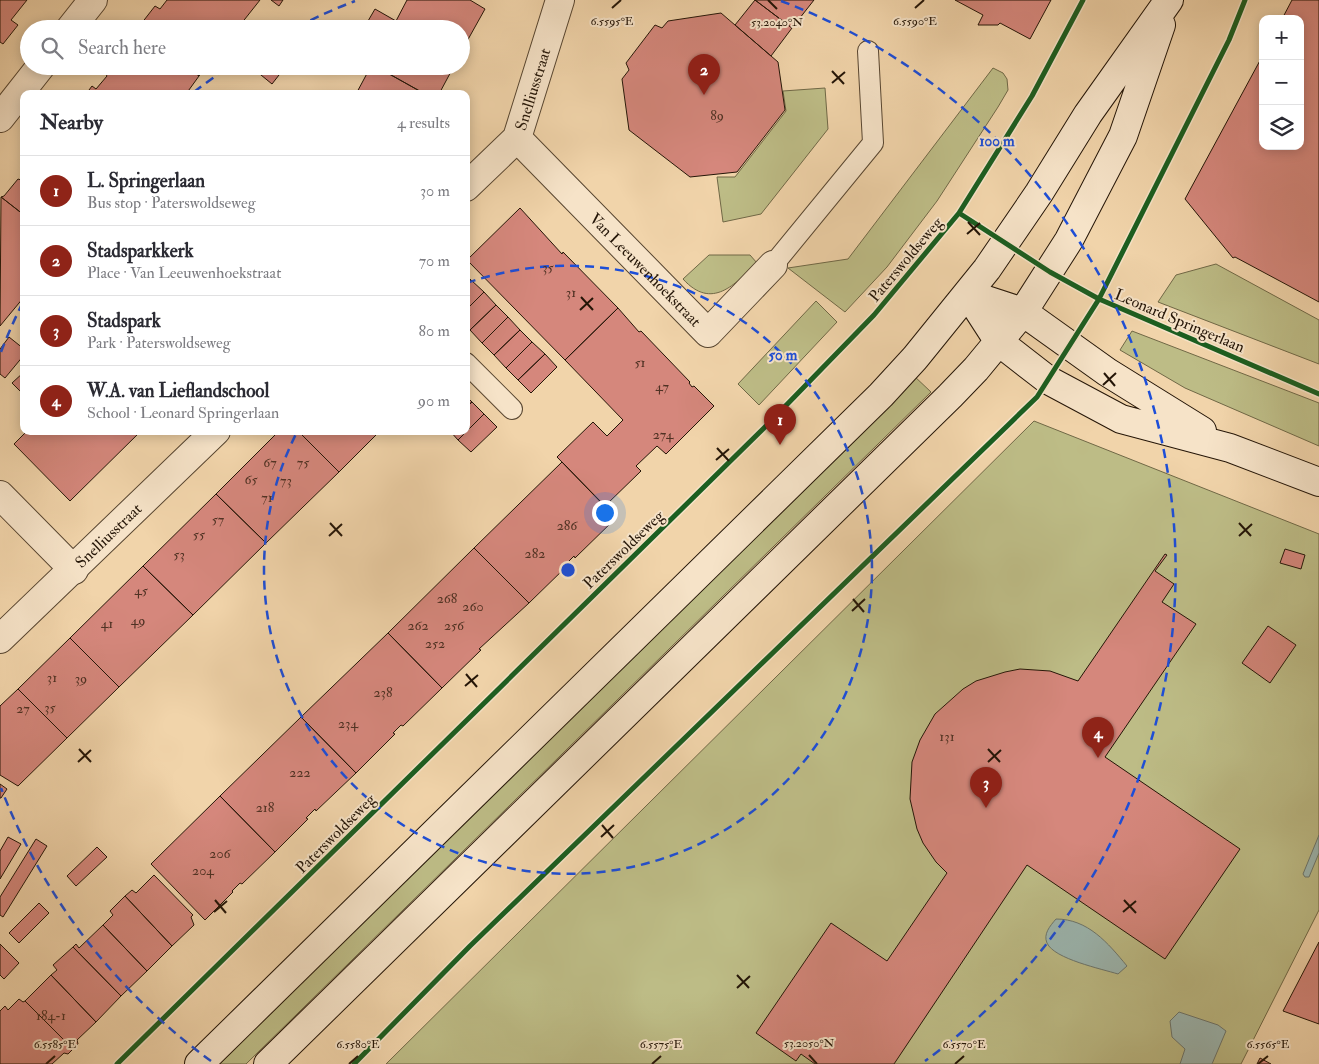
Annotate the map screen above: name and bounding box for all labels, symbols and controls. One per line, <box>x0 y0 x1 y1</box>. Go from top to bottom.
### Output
text: 6.5595°E <box>590 14 634 29</box>
text: 6.5590°E <box>893 14 937 29</box>
text: 53.2040°N <box>751 15 803 30</box>
map controls <box>1259 15 1304 150</box>
button: + <box>1259 15 1304 60</box>
search box <box>20 20 470 75</box>
icon: search <box>38 34 66 62</box>
text: Search here <box>78 36 166 60</box>
street label: Snelliusstraat <box>511 46 555 133</box>
pin: 2 <box>688 54 720 95</box>
button: − <box>1259 60 1304 105</box>
button: layers <box>1259 105 1304 150</box>
house number: 89 <box>710 107 724 124</box>
text: Nearby <box>40 109 103 136</box>
text: 4 results <box>397 113 450 133</box>
text: 100 m <box>979 132 1015 151</box>
text: L. Springerlaan <box>87 169 205 193</box>
text: 1 <box>53 181 59 201</box>
text: 30 m <box>420 181 450 201</box>
text: Bus stop · Paterswoldseweg <box>87 193 256 213</box>
street label: Van Leeuwenhoekstraat <box>585 209 705 331</box>
street label: Paterswoldseweg <box>864 212 948 306</box>
text: Stadsparkkerk <box>87 239 194 263</box>
text: 2 <box>52 251 60 271</box>
text: 70 m <box>419 251 450 271</box>
house number: 35 <box>542 259 555 276</box>
text: Place · Van Leeuwenhoekstraat <box>87 263 281 283</box>
house number: 31 <box>566 284 576 301</box>
street label: Leonard Springerlaan <box>1111 285 1248 358</box>
text: Stadspark <box>87 309 161 333</box>
text: 3 <box>53 321 59 341</box>
text: 80 m <box>419 321 450 341</box>
text: Park · Paterswoldseweg <box>87 333 231 353</box>
text: 50 m <box>769 346 798 365</box>
house number: 51 <box>634 354 646 371</box>
house number: 47 <box>655 378 669 395</box>
text: W.A. van Lieflandschool <box>87 379 269 403</box>
text: 4 <box>52 391 60 411</box>
text: 90 m <box>418 391 450 411</box>
text: School · Leonard Springerlaan <box>87 403 279 423</box>
pin: 1 <box>764 404 796 445</box>
house number: 274 <box>653 426 675 443</box>
house number: 67 <box>263 454 277 471</box>
house number: 75 <box>297 454 310 471</box>
house number: 65 <box>244 471 258 488</box>
house number: 73 <box>280 472 292 489</box>
house number: 71 <box>261 489 273 506</box>
street label: Snelliusstraat <box>71 499 146 572</box>
your location <box>592 500 618 526</box>
street label: Paterswoldseweg <box>579 505 669 593</box>
house number: 57 <box>212 511 225 528</box>
house number: 286 <box>557 517 578 534</box>
house number: 55 <box>193 526 206 543</box>
house number: 282 <box>525 545 545 562</box>
house number: 53 <box>173 546 185 563</box>
centre of rings <box>559 561 577 579</box>
house number: 45 <box>134 582 149 599</box>
house number: 268 <box>437 590 458 607</box>
house number: 260 <box>462 598 484 615</box>
house number: 49 <box>131 612 145 629</box>
house number: 41 <box>101 615 113 632</box>
house number: 262 <box>407 617 429 634</box>
house number: 256 <box>444 617 465 634</box>
house number: 252 <box>425 635 445 652</box>
house number: 31 <box>47 669 57 686</box>
house number: 39 <box>75 670 87 687</box>
house number: 238 <box>373 684 393 701</box>
house number: 35 <box>44 699 57 716</box>
house number: 27 <box>16 700 30 717</box>
house number: 234 <box>338 715 359 732</box>
pin: 4 <box>1082 717 1114 758</box>
house number: 131 <box>939 728 955 745</box>
house number: 222 <box>289 764 311 781</box>
pin: 3 <box>970 767 1002 808</box>
street label: Paterswoldseweg <box>292 789 381 878</box>
house number: 218 <box>256 799 275 816</box>
house number: 206 <box>209 845 232 862</box>
house number: 204 <box>192 862 215 879</box>
house number: 184-1 <box>36 1007 66 1024</box>
text: 53.2050°N <box>784 1036 835 1051</box>
text: 6.5585°E <box>34 1037 77 1052</box>
text: 6.5580°E <box>336 1037 380 1052</box>
text: 6.5575°E <box>640 1037 683 1052</box>
text: 6.5570°E <box>942 1037 986 1052</box>
text: 6.5565°E <box>1247 1037 1290 1052</box>

